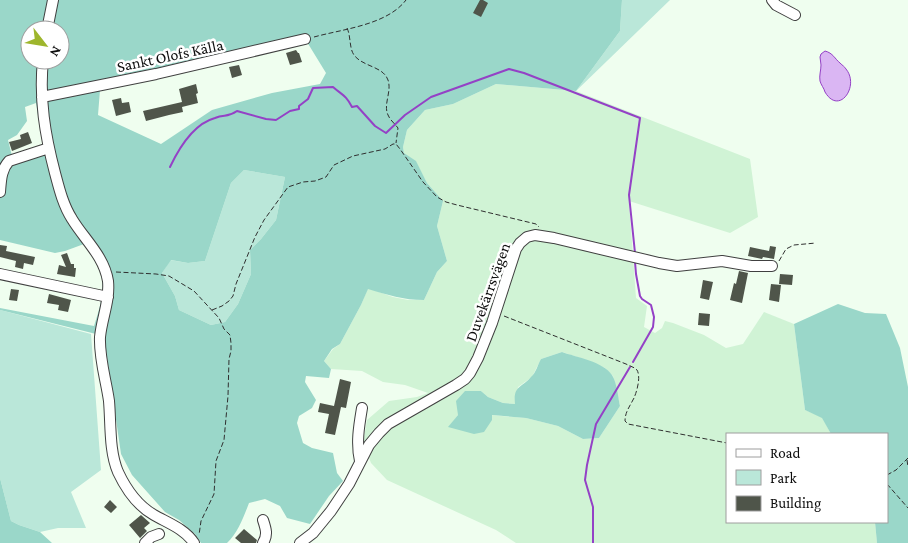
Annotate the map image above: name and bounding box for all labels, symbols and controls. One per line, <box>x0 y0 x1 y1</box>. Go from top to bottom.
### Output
north arrow <box>20 20 70 70</box>
street label: Sankt Olofs Källa <box>115 36 226 75</box>
text: N <box>47 43 65 60</box>
street label: Duvekärrsvägen <box>462 240 514 344</box>
legend <box>726 433 888 523</box>
text: Road <box>770 445 801 461</box>
text: Park <box>770 470 797 486</box>
text: Building <box>770 495 821 512</box>

